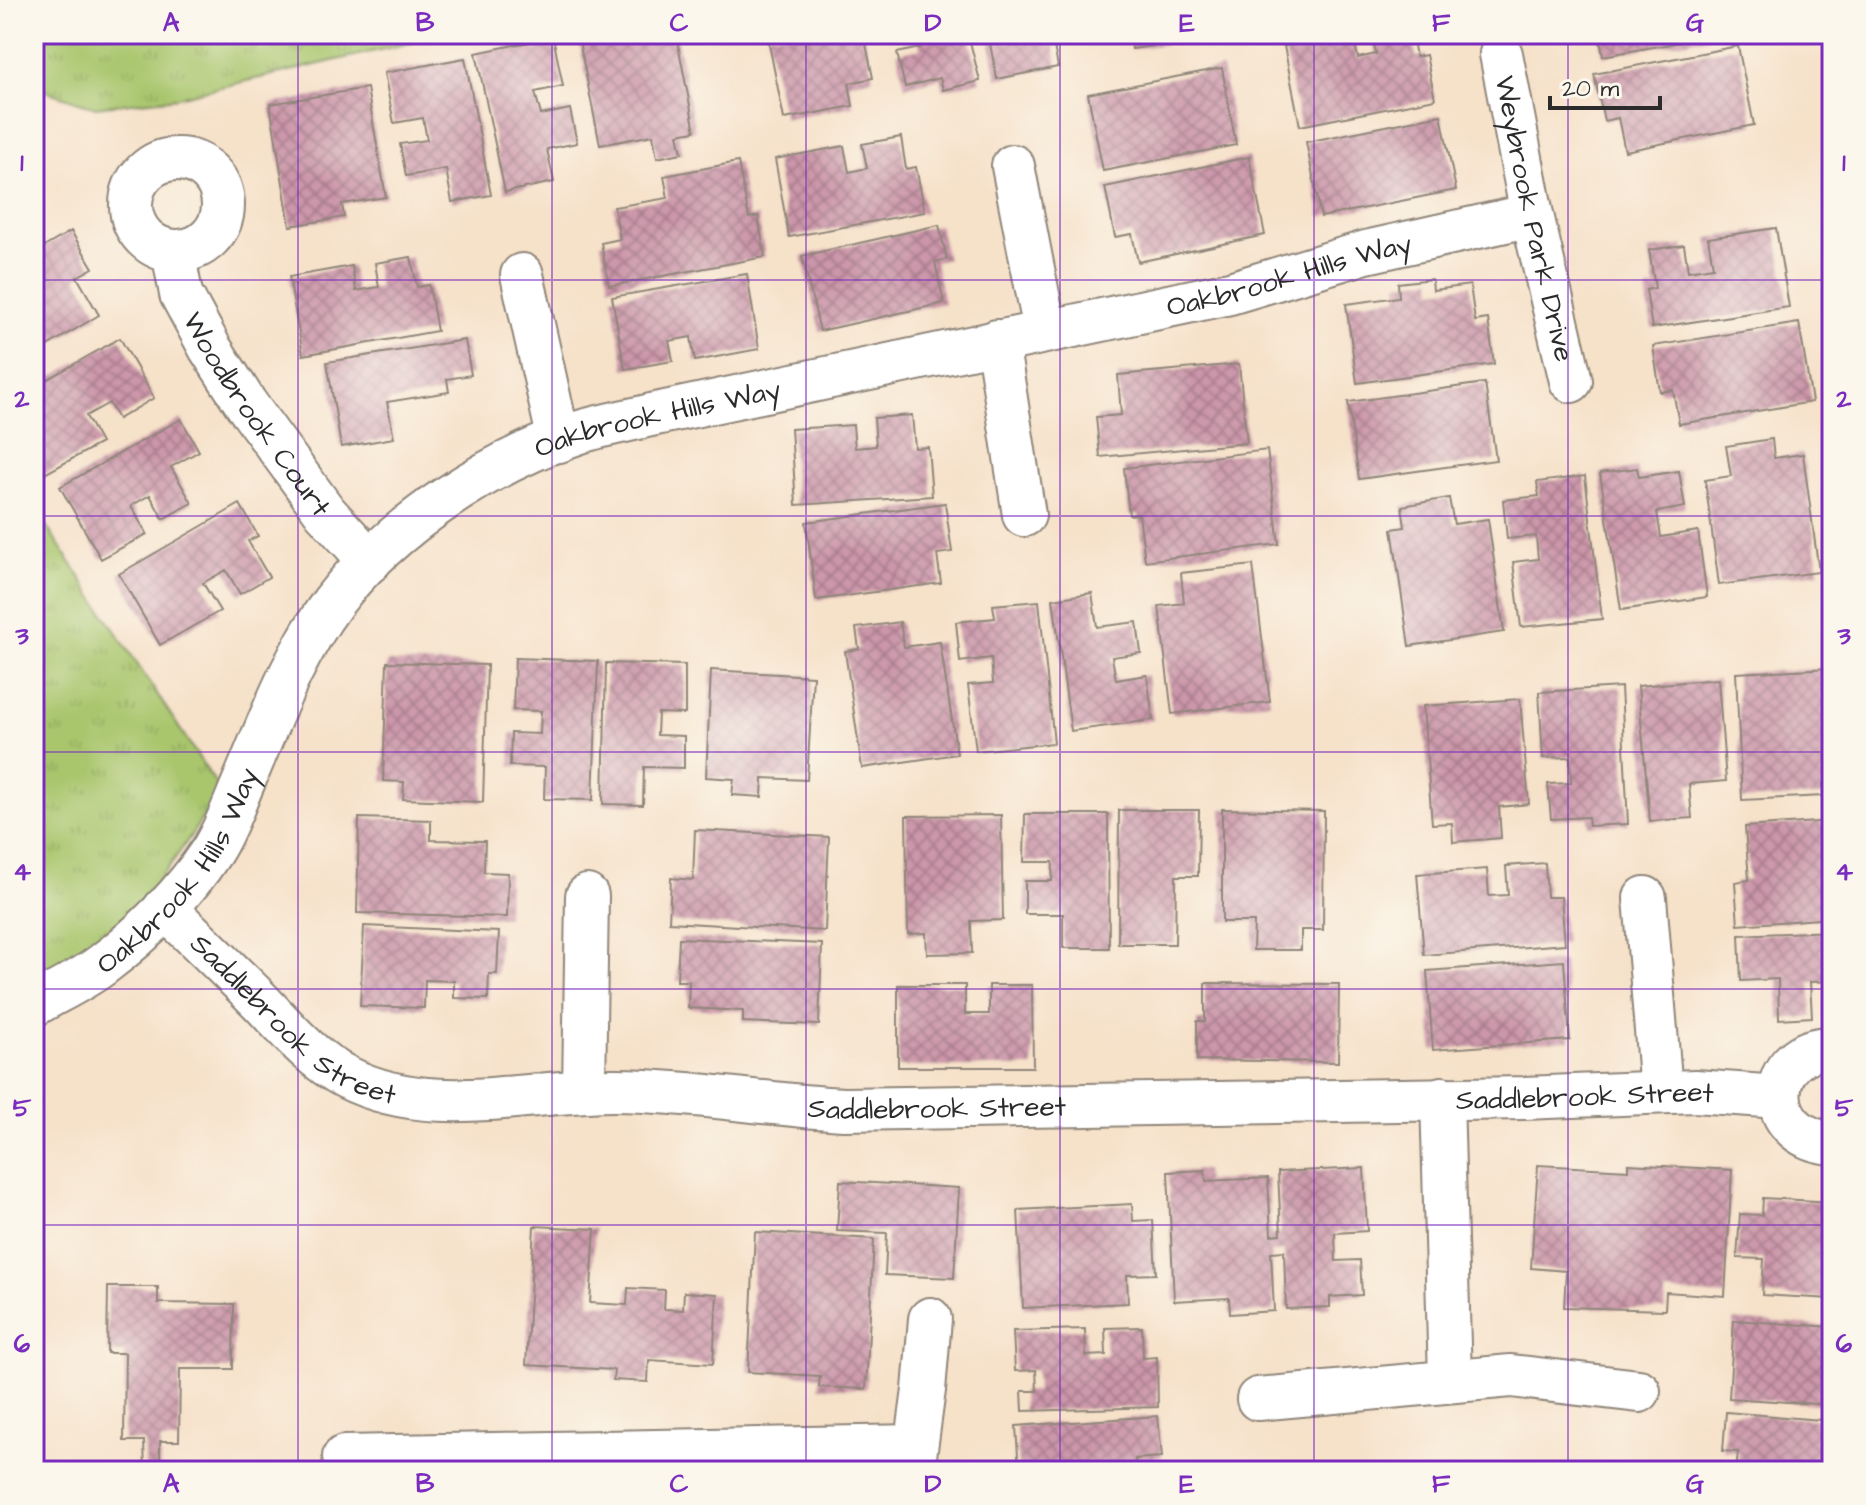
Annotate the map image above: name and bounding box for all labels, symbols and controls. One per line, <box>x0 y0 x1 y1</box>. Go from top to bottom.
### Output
text: A <box>163 5 180 41</box>
text: B <box>416 5 435 41</box>
text: C <box>670 5 689 41</box>
text: D <box>925 5 942 41</box>
text: E <box>1179 5 1195 41</box>
text: F <box>1432 5 1451 41</box>
text: G <box>1686 5 1704 41</box>
scale bar <box>1550 60 1660 110</box>
street label: Weybrook Park Drive <box>1485 72 1584 366</box>
text: 20 m <box>1562 72 1619 106</box>
text: 1 <box>20 145 24 181</box>
text: 1 <box>1842 145 1846 181</box>
street label: Oakbrook Hills Way <box>1163 224 1416 327</box>
street label: Woodbrook Court <box>173 305 340 525</box>
street label: Oakbrook Hills Way <box>528 370 785 468</box>
text: 2 <box>14 381 30 417</box>
text: 2 <box>1836 381 1852 417</box>
text: 3 <box>14 618 29 654</box>
text: 3 <box>1836 618 1851 654</box>
street label: Oakbrook Hills Way <box>88 762 270 984</box>
text: 4 <box>13 854 31 890</box>
text: 4 <box>1835 854 1853 890</box>
street label: Saddlebrook Street <box>181 925 401 1115</box>
street label: Saddlebrook Street <box>1456 1073 1716 1120</box>
street label: Saddlebrook Street <box>806 1087 1067 1130</box>
text: 5 <box>13 1090 32 1126</box>
text: 5 <box>1835 1090 1854 1126</box>
text: 6 <box>14 1326 31 1362</box>
text: 6 <box>1836 1326 1853 1362</box>
text: A <box>163 1466 180 1502</box>
text: B <box>416 1466 435 1502</box>
text: C <box>670 1466 689 1502</box>
text: D <box>925 1466 942 1502</box>
text: E <box>1179 1466 1195 1502</box>
text: F <box>1432 1466 1451 1502</box>
text: G <box>1686 1466 1704 1502</box>

